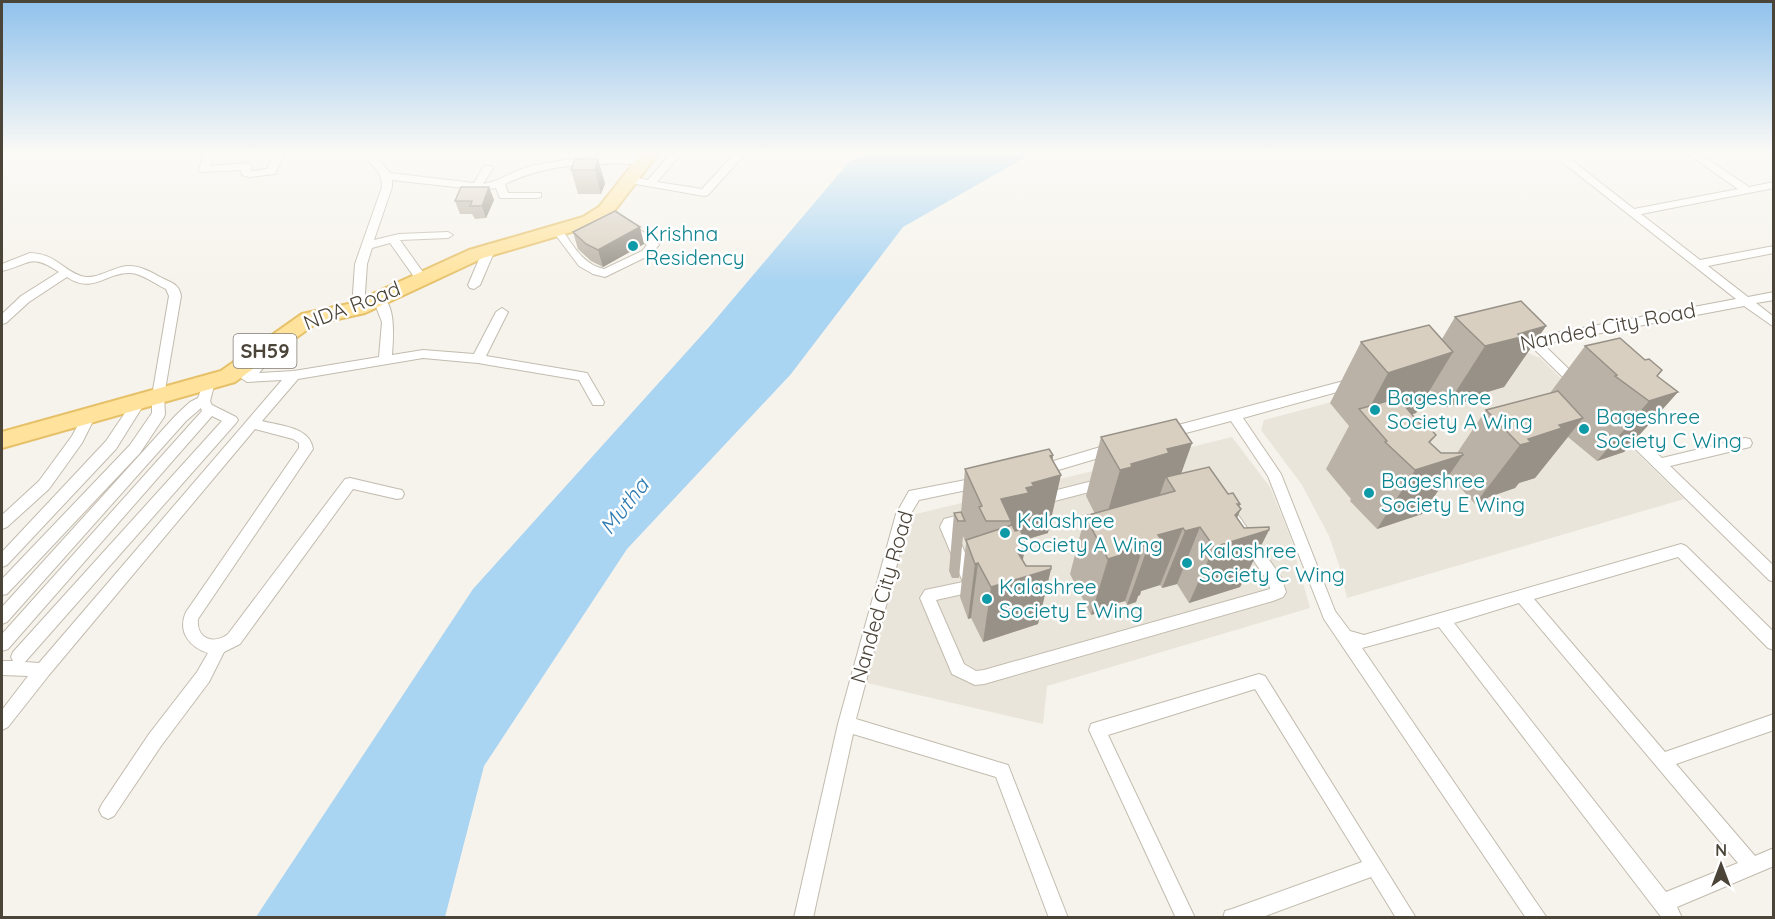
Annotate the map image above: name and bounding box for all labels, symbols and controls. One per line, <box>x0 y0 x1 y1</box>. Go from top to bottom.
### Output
place label: Krishna Residency <box>645 220 745 270</box>
marker: Krishna Residency <box>626 239 640 253</box>
street label: NDA Road <box>300 275 404 335</box>
street label: Nanded City Road <box>1518 296 1698 356</box>
road number: SH59 <box>234 334 296 368</box>
place label: Bageshree Society A Wing <box>1387 384 1533 434</box>
marker: Bageshree Society A Wing <box>1368 403 1382 417</box>
place label: Bageshree Society C Wing <box>1596 403 1742 453</box>
marker: Bageshree Society C Wing <box>1577 422 1591 436</box>
place label: Bageshree Society E Wing <box>1381 467 1525 517</box>
water label: Mutha <box>593 471 656 540</box>
marker: Bageshree Society E Wing <box>1362 486 1376 500</box>
street label: Nanded City Road <box>844 507 918 686</box>
place label: Kalashree Society A Wing <box>1017 507 1163 557</box>
marker: Kalashree Society A Wing <box>998 526 1012 540</box>
place label: Kalashree Society C Wing <box>1199 537 1345 587</box>
marker: Kalashree Society C Wing <box>1180 556 1194 570</box>
place label: Kalashree Society E Wing <box>999 573 1143 623</box>
marker: Kalashree Society E Wing <box>980 592 994 606</box>
north arrow <box>1691 835 1751 895</box>
text: N <box>1715 840 1727 860</box>

